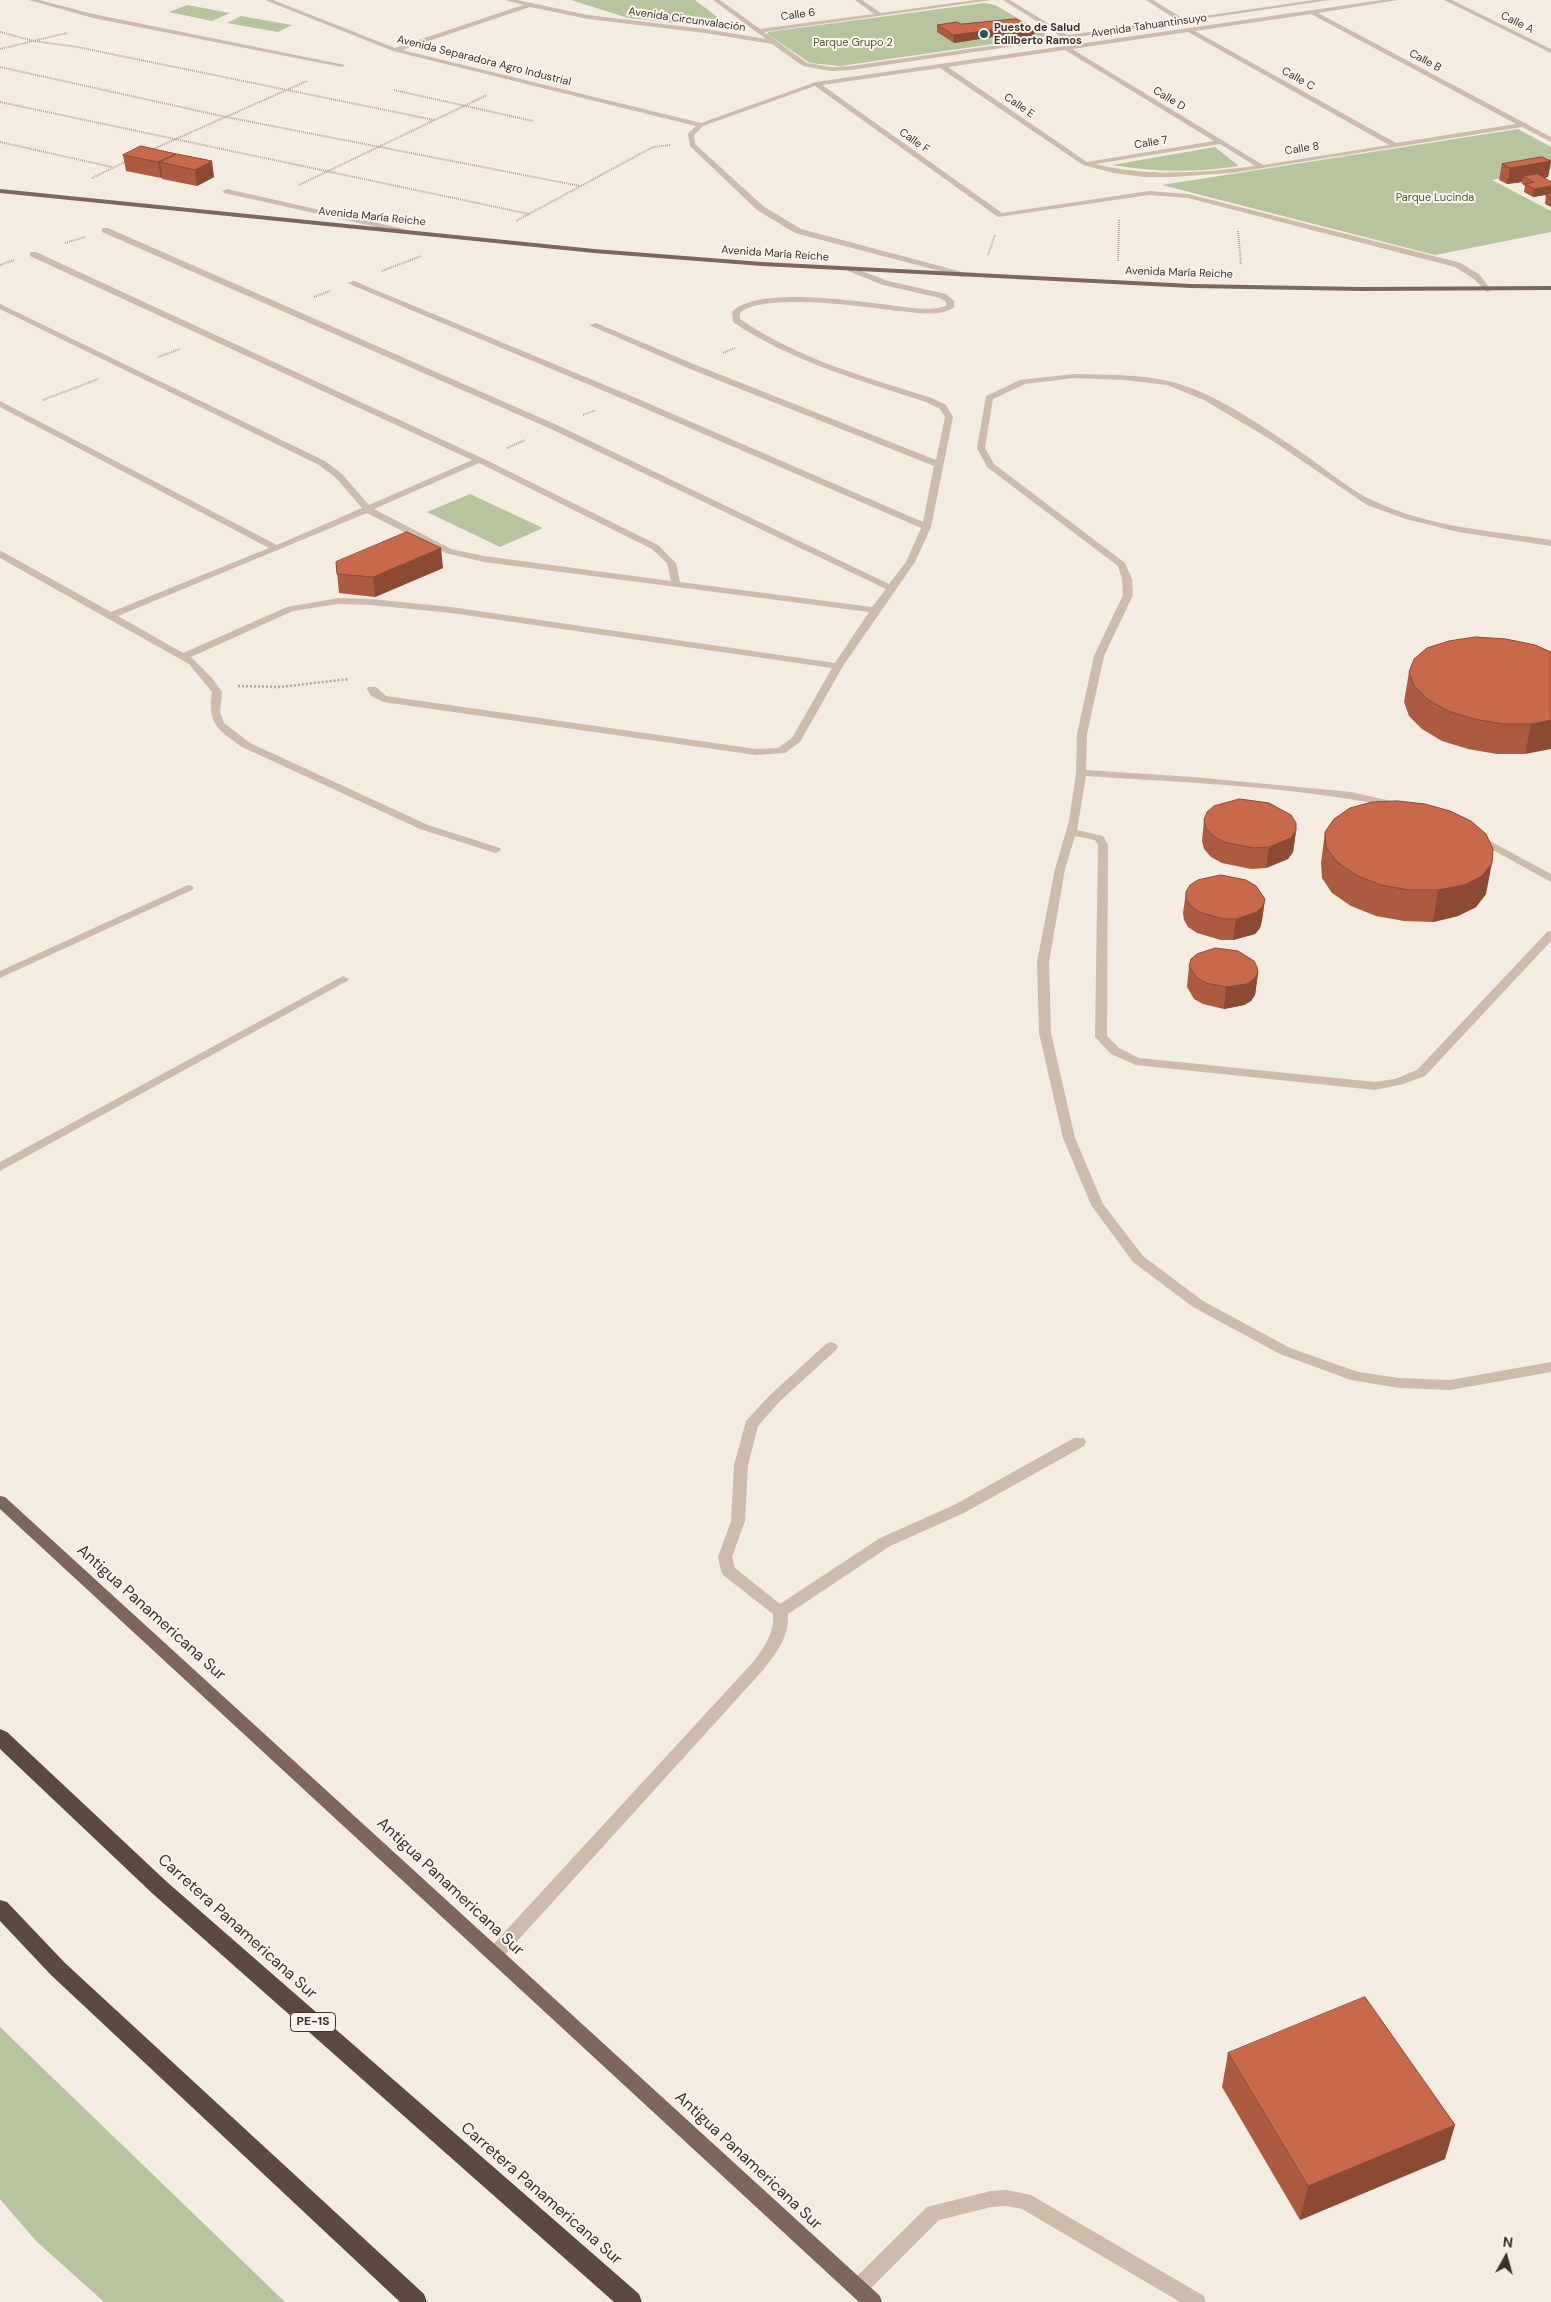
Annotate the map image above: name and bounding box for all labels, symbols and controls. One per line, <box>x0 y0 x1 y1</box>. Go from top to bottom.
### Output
street label: Avenida Circunvalación <box>628 5 746 35</box>
street label: Calle 6 <box>780 6 816 24</box>
street label: Calle A <box>1498 9 1536 37</box>
street label: Avenida Tahuantinsuyo <box>1090 11 1208 41</box>
place label: Puesto de Salud Edilberto Ramos <box>994 21 1082 47</box>
marker: Puesto de Salud Edilberto Ramos <box>978 28 990 40</box>
street label: Avenida Separadora Agro Industrial <box>396 33 572 89</box>
park label: Parque Grupo 2 <box>813 36 893 50</box>
street label: Calle B <box>1407 47 1443 75</box>
street label: Calle C <box>1279 65 1317 93</box>
street label: Calle D <box>1150 84 1188 114</box>
street label: Calle E <box>1001 91 1037 121</box>
street label: Calle F <box>896 126 932 156</box>
street label: Calle 7 <box>1133 134 1169 152</box>
street label: Calle 8 <box>1284 140 1320 158</box>
park label: Parque Lucinda <box>1396 191 1474 205</box>
street label: Avenida María Reiche <box>318 205 426 229</box>
street label: Avenida María Reiche <box>721 244 829 264</box>
street label: Avenida María Reiche <box>1125 265 1233 281</box>
street label: Antigua Panamericana Sur <box>73 1541 229 1685</box>
street label: Antigua Panamericana Sur <box>373 1814 527 1960</box>
street label: Carretera Panamericana Sur <box>153 1850 321 2004</box>
road number: PE-1S <box>290 2012 336 2031</box>
street label: Antigua Panamericana Sur <box>671 2088 825 2234</box>
street label: Carretera Panamericana Sur <box>456 2119 626 2269</box>
north arrow <box>1481 2232 1531 2282</box>
text: N <box>1502 2233 1514 2252</box>

